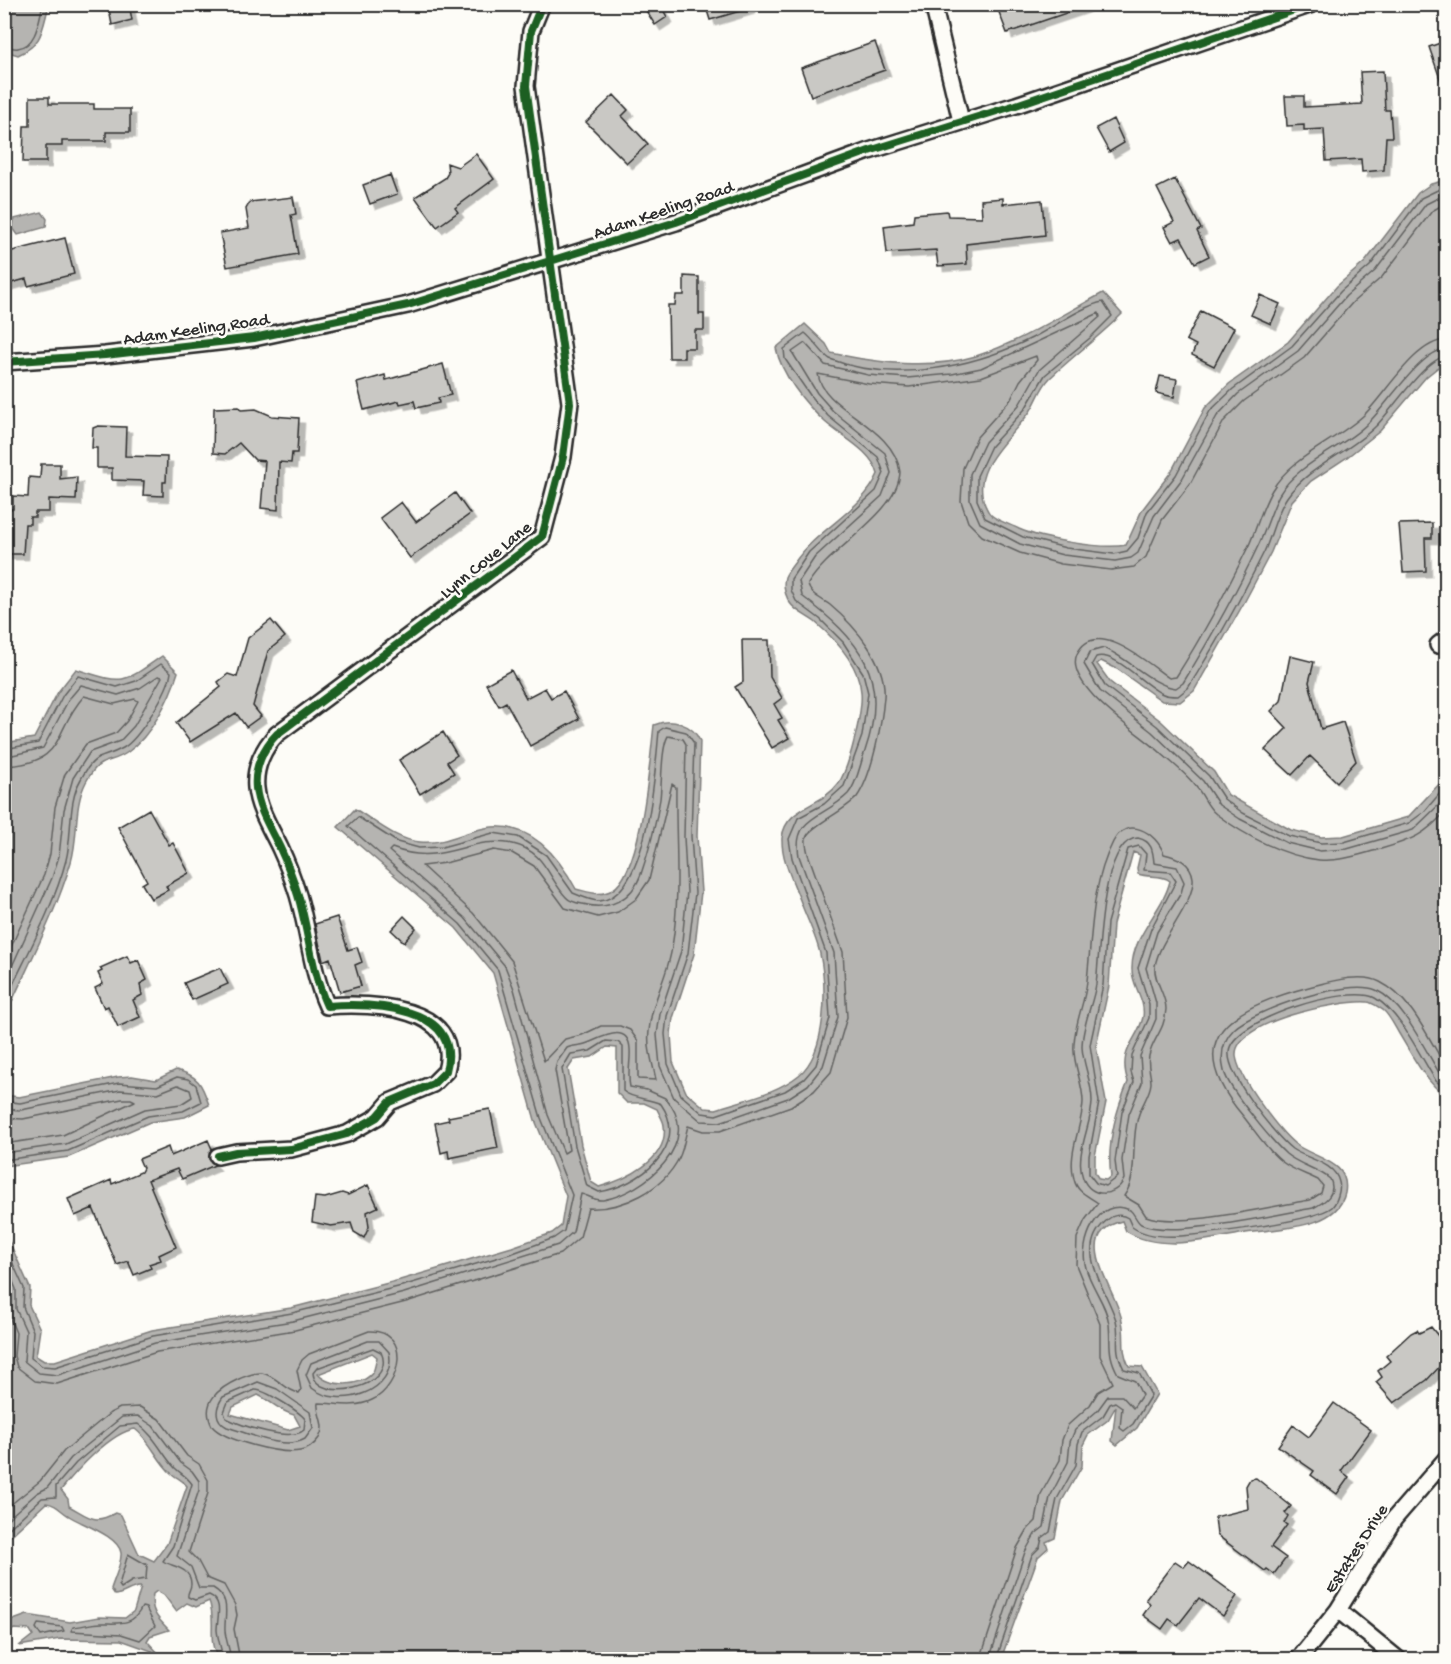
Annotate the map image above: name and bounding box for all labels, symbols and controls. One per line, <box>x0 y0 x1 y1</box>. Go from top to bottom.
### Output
street label: Adam Keeling Road <box>591 177 738 245</box>
street label: Adam Keeling Road <box>122 310 272 351</box>
street label: Lynn Cove Lane <box>437 517 537 604</box>
street label: Estates Drive <box>1321 1500 1394 1598</box>

